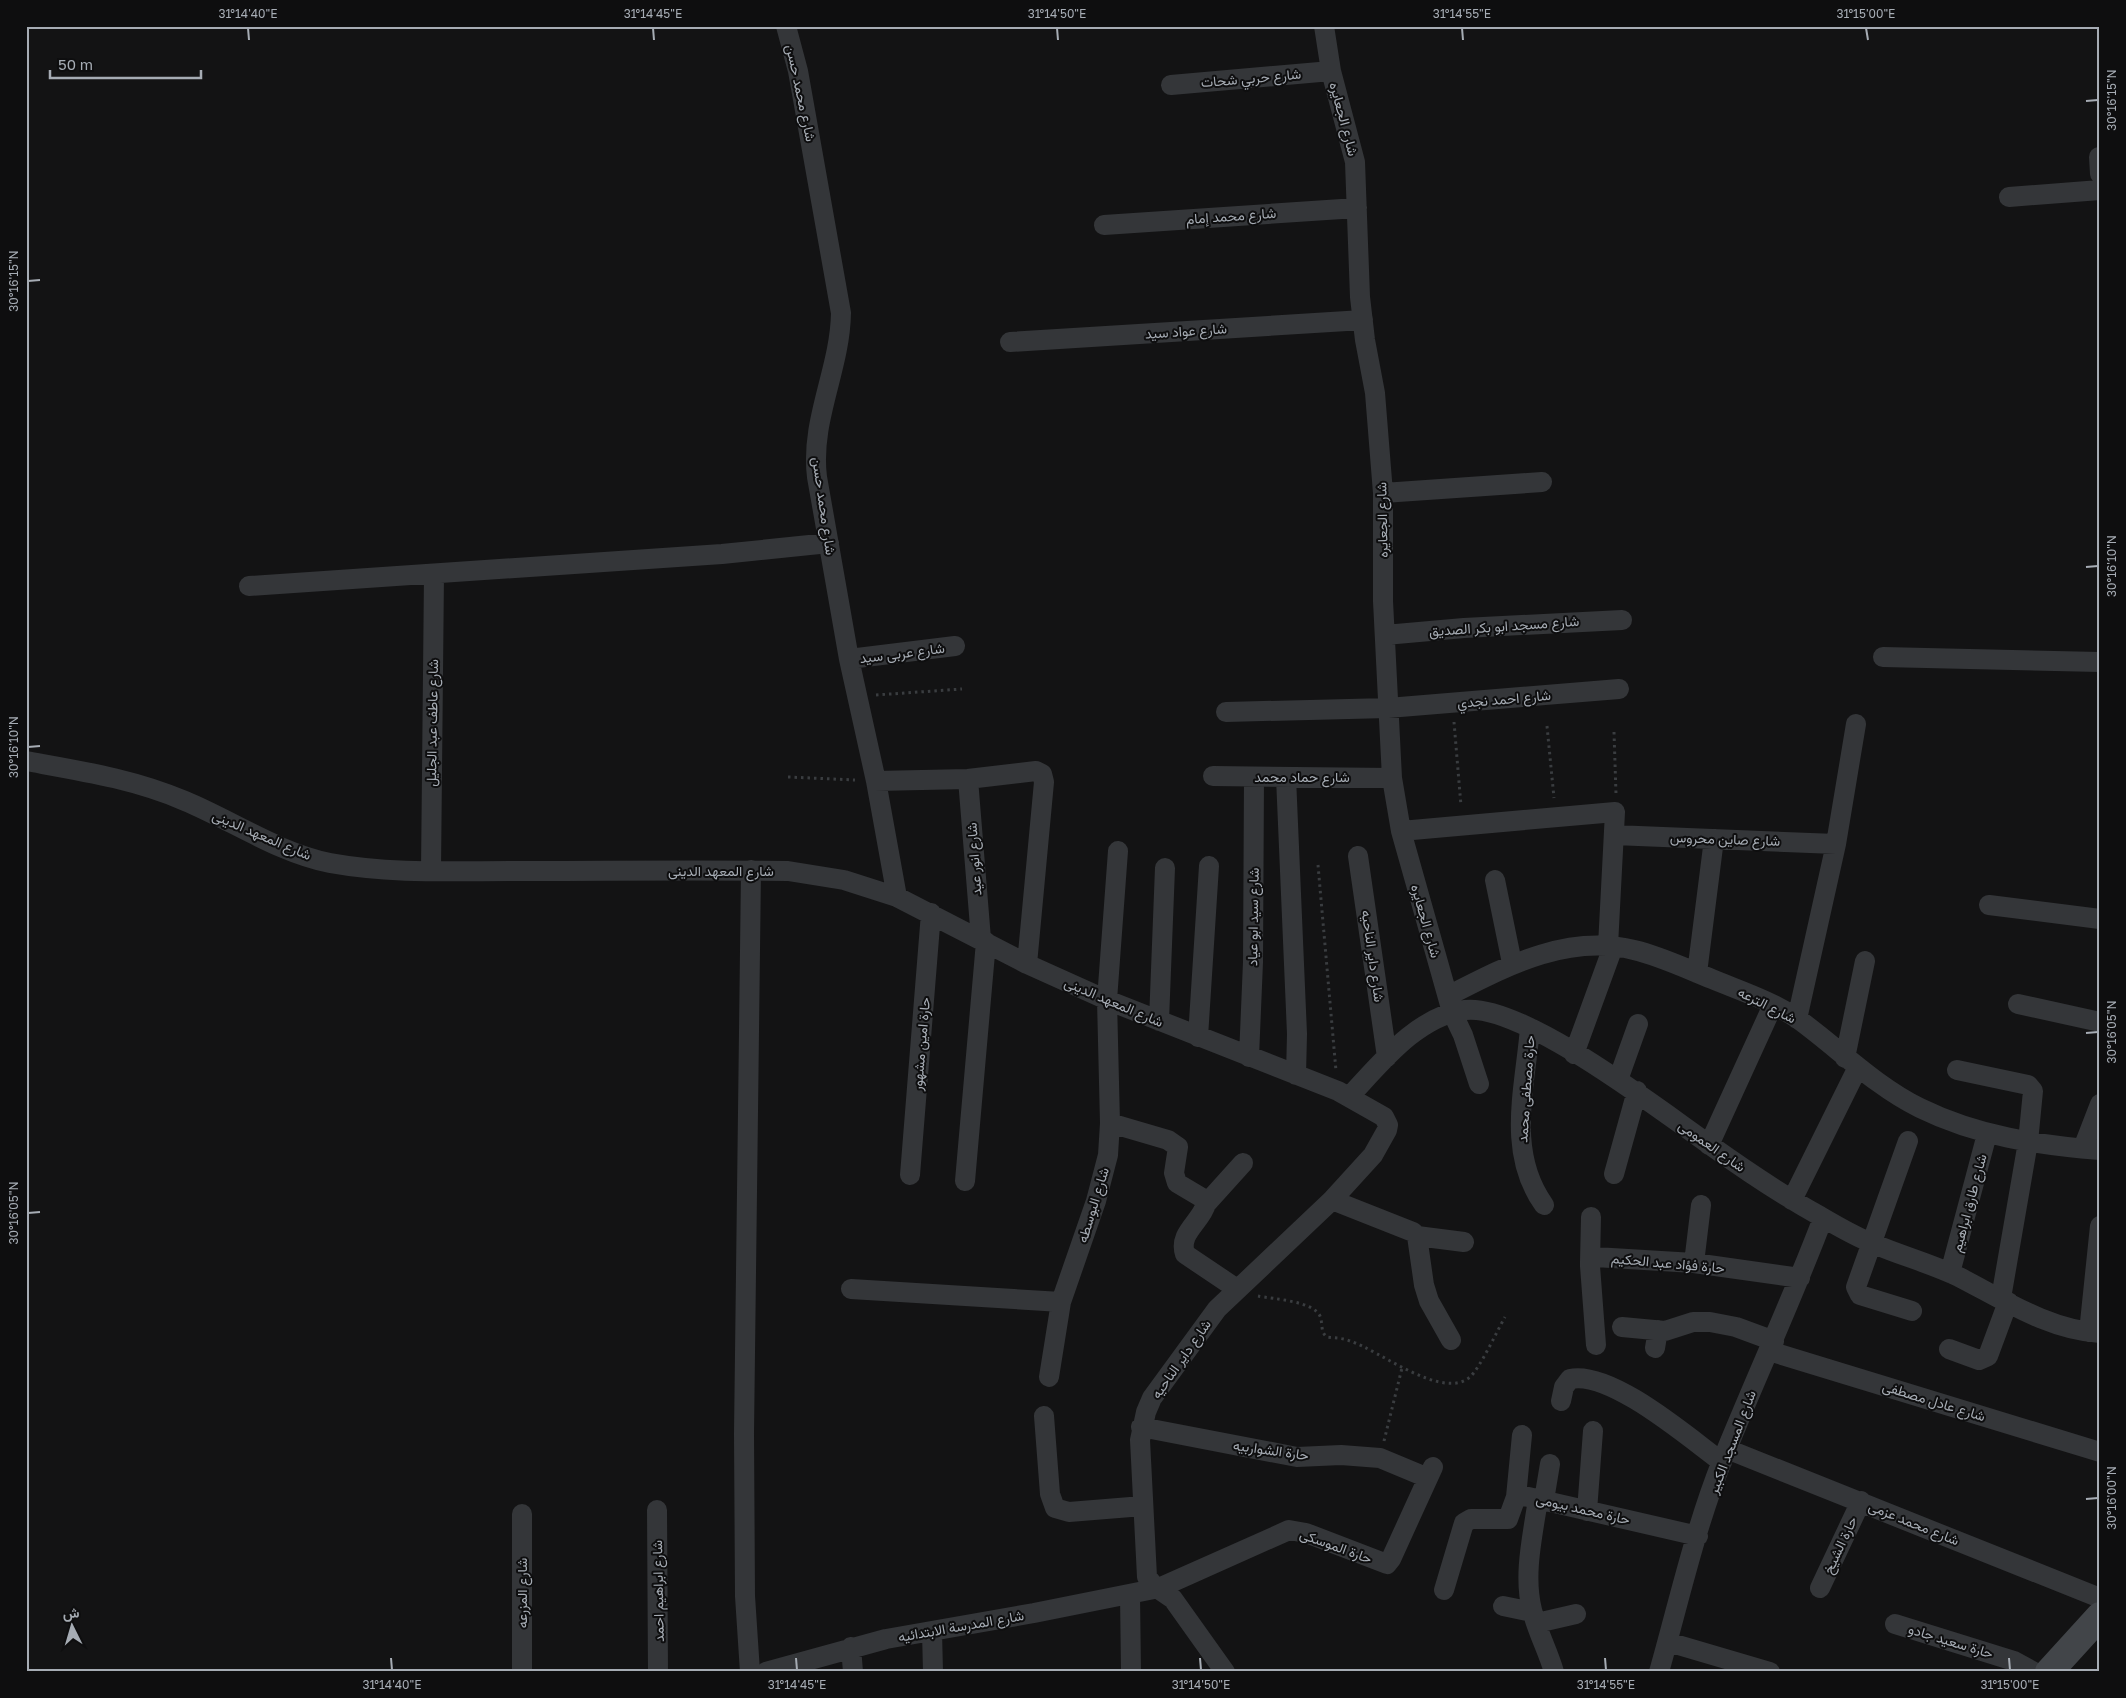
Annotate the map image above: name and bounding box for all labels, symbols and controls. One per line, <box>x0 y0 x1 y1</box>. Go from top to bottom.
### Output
text: 31°14'40"E <box>218 6 278 21</box>
text: 31°14'45"E <box>624 6 682 21</box>
text: 31°14'50"E <box>1028 6 1086 21</box>
text: 31°14'55"E <box>1433 6 1491 21</box>
text: 31°15'00"E <box>1837 6 1895 21</box>
street label: شارع محمد حسن <box>780 43 820 144</box>
scale bar <box>50 48 201 80</box>
text: 50 m <box>58 55 93 73</box>
street label: شارع حربي شحات <box>1200 65 1302 94</box>
text: 30°16'15"N <box>2104 69 2119 131</box>
street label: شارع الجعايره <box>1324 80 1363 158</box>
street label: شارع محمد إمام <box>1185 204 1277 230</box>
text: 30°16'15"N <box>6 250 21 312</box>
street label: شارع عواد سيد <box>1144 319 1228 345</box>
street label: شارع محمد حسن <box>806 456 840 557</box>
street label: شارع الجعايره <box>1372 482 1394 558</box>
text: 30°16'10"N <box>2104 535 2119 597</box>
street label: شارع مسجد ابو بكر الصديق <box>1428 612 1580 642</box>
street label: شارع عربى سيد <box>858 639 946 669</box>
street label: شارع عاطف عبد الجليل <box>422 659 444 787</box>
street label: شارع احمد نجدي <box>1456 686 1552 715</box>
text: 30°16'10"N <box>6 716 21 778</box>
street label: شارع حماد محمد <box>1254 768 1350 788</box>
street label: شارع المعهد الدينى <box>209 806 314 866</box>
street label: شارع انور عيد <box>962 822 988 896</box>
street label: شارع صاين محروس <box>1669 828 1781 852</box>
street label: شارع المعهد الدينى <box>668 862 774 882</box>
street label: شارع سيد ابو عياد <box>1243 868 1265 966</box>
street label: شارع الجعايره <box>1405 882 1445 960</box>
street label: شارع داير الناحيه <box>1356 909 1388 1003</box>
street label: شارع المعهد الدينى <box>1061 973 1166 1033</box>
street label: شارع الترعه <box>1734 983 1799 1029</box>
street label: حارة امين مشهور <box>908 996 934 1093</box>
text: 30°16'05"N <box>2104 1000 2119 1064</box>
street label: حارة مصطفى محمد <box>1513 1035 1539 1143</box>
street label: شارع العمومى <box>1674 1116 1749 1177</box>
street label: شارع طارق ابراهيم <box>1947 1152 1993 1255</box>
street label: شارع البوسطه <box>1073 1165 1115 1245</box>
text: 30°16'05"N <box>6 1181 21 1245</box>
street label: حارة فؤاد عبد الحكيم <box>1611 1249 1725 1277</box>
street label: شارع داير الناحيه <box>1147 1316 1217 1403</box>
street label: شارع عادل مصطفى <box>1880 1377 1988 1427</box>
street label: شارع المسجد الكبير <box>1704 1388 1762 1498</box>
street label: حارة الشواربيه <box>1232 1436 1310 1464</box>
text: 30°16'00"N <box>2104 1466 2119 1530</box>
street label: حارة محمد بيومى <box>1534 1489 1632 1529</box>
street label: شارع محمد عزمى <box>1865 1497 1962 1551</box>
street label: حارة الشيخ <box>1819 1513 1863 1577</box>
street label: حارة الموسكى <box>1297 1525 1375 1567</box>
street label: شارع ابراهيم احمد <box>648 1540 670 1642</box>
street label: شارع المزرعه <box>513 1558 533 1628</box>
north arrow <box>48 1600 98 1650</box>
text: ش <box>62 1603 80 1623</box>
street label: شارع المدرسة الابتدائيه <box>897 1606 1026 1648</box>
street label: حارة سعيد جادو <box>1906 1620 1996 1662</box>
text: 31°14'40"E <box>362 1677 422 1692</box>
text: 31°14'45"E <box>768 1677 826 1692</box>
text: 31°14'50"E <box>1172 1677 1230 1692</box>
text: 31°14'55"E <box>1577 1677 1635 1692</box>
text: 31°15'00"E <box>1981 1677 2039 1692</box>

